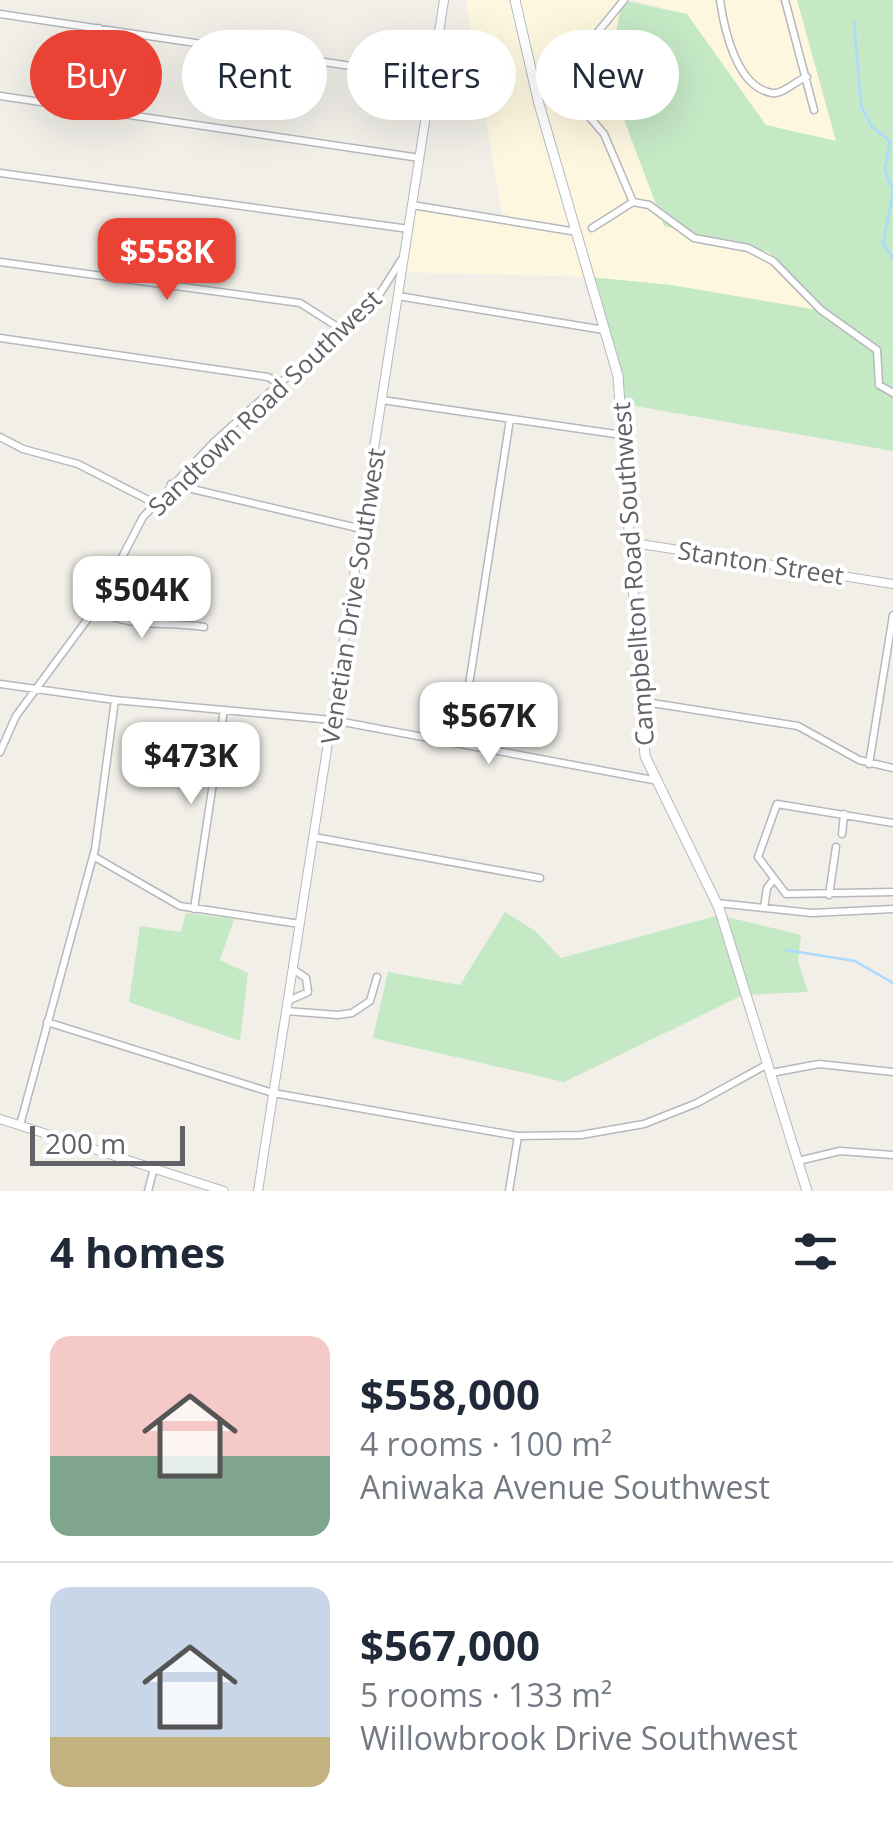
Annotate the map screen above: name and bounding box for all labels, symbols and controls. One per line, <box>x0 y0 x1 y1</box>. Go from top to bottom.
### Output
chip: Buy <box>30 30 162 120</box>
chip: Rent <box>182 30 327 120</box>
chip: Filters <box>347 30 516 120</box>
chip: New <box>536 30 679 120</box>
pin: $558K <box>97 218 237 303</box>
text: $558K <box>120 229 214 272</box>
street label: Sandtown Road Southwest <box>140 281 388 523</box>
street label: Campbellton Road Southwest <box>603 401 661 747</box>
street label: Venetian Drive Southwest <box>312 445 392 747</box>
street label: Stanton Street <box>676 532 846 592</box>
pin: $504K <box>72 556 212 641</box>
text: $504K <box>95 567 189 610</box>
pin: $567K <box>419 682 559 767</box>
text: $567K <box>442 693 536 736</box>
pin: $473K <box>121 722 261 807</box>
text: $473K <box>144 733 238 776</box>
scale bar <box>30 1121 185 1166</box>
text: 200 m <box>45 1124 126 1162</box>
text: 4 homes <box>50 1223 225 1280</box>
icon: filters <box>788 1224 843 1279</box>
text: $558,000 <box>360 1365 540 1422</box>
icon: home <box>130 1376 250 1496</box>
text: 4 rooms · 100 m² <box>360 1422 612 1465</box>
text: Aniwaka Avenue Southwest <box>360 1465 770 1508</box>
text: $567,000 <box>360 1616 540 1673</box>
icon: home <box>130 1627 250 1747</box>
text: 5 rooms · 133 m² <box>360 1673 612 1716</box>
text: Willowbrook Drive Southwest <box>360 1716 798 1759</box>

